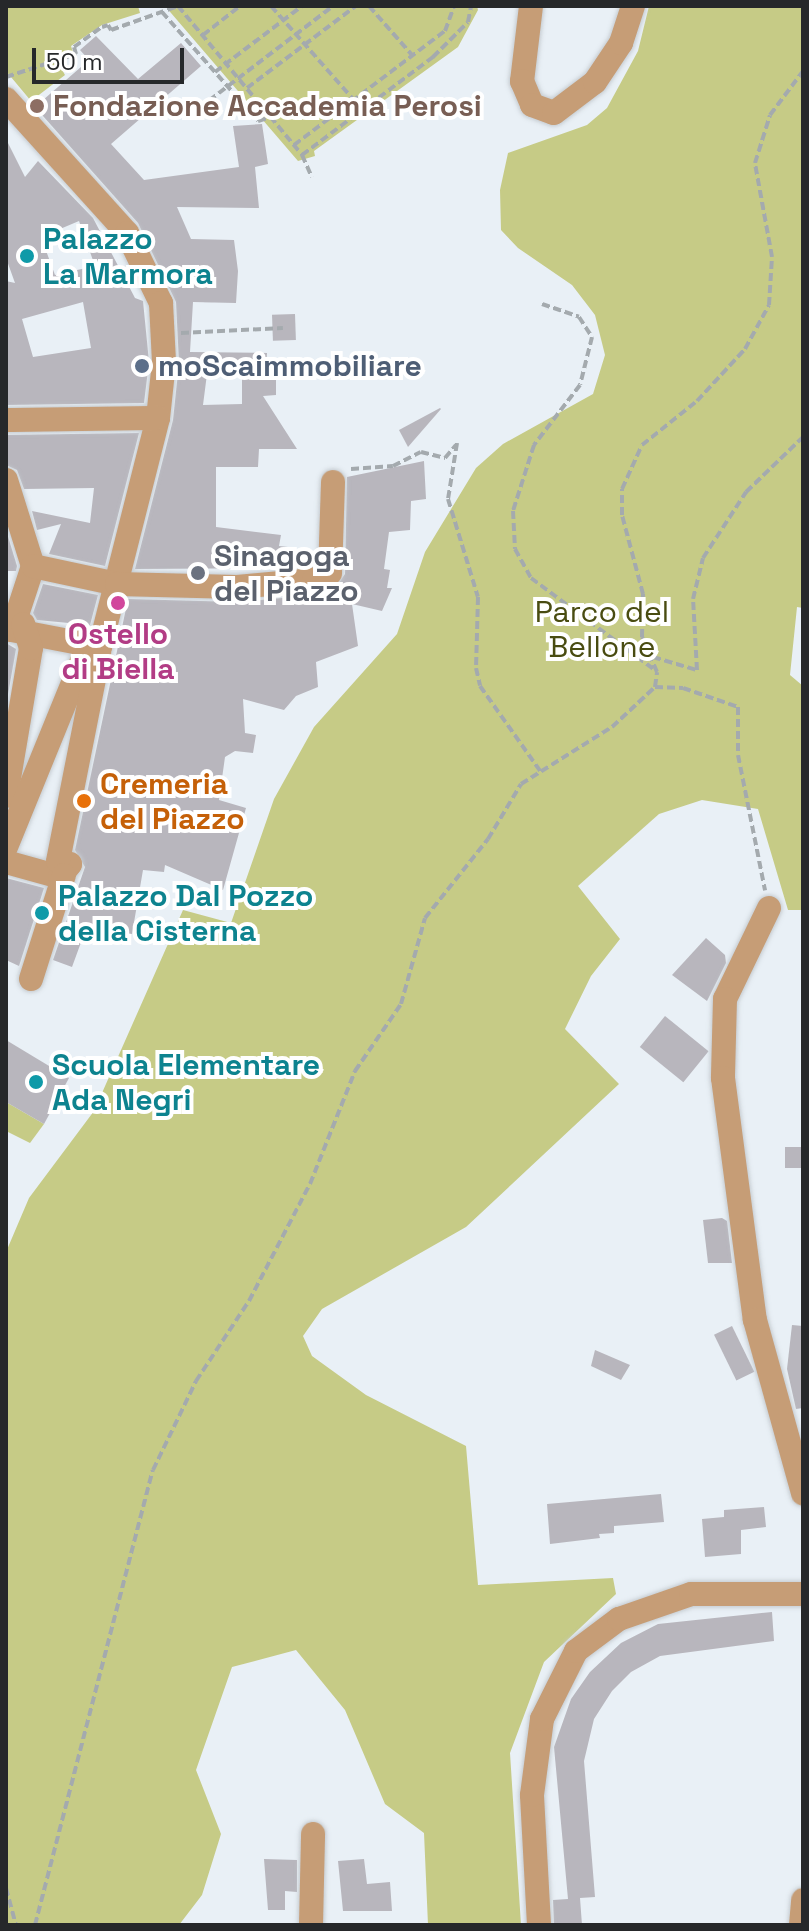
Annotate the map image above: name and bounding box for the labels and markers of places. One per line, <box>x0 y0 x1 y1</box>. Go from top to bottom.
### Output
place label: Fondazione Accademia Perosi <box>53 88 482 124</box>
marker: Fondazione Accademia Perosi <box>28 97 46 115</box>
place label: Palazzo La Marmora <box>43 221 213 292</box>
marker: Palazzo La Marmora <box>18 247 36 265</box>
place label: moScaimmobiliare <box>158 348 422 384</box>
marker: moScaimmobiliare <box>133 357 151 375</box>
place label: Sinagoga del Piazzo <box>214 538 359 608</box>
marker: Sinagoga del Piazzo <box>189 564 207 582</box>
marker: Ostello di Biella <box>109 594 127 612</box>
place label: Ostello di Biella <box>61 616 175 686</box>
place label: Cremeria del Piazzo <box>100 766 245 836</box>
marker: Cremeria del Piazzo <box>75 792 93 810</box>
place label: Palazzo Dal Pozzo della Cisterna <box>58 878 313 948</box>
marker: Palazzo Dal Pozzo della Cisterna <box>33 904 51 922</box>
place label: Scuola Elementare Ada Negri <box>52 1047 320 1118</box>
marker: Scuola Elementare Ada Negri <box>27 1073 45 1091</box>

